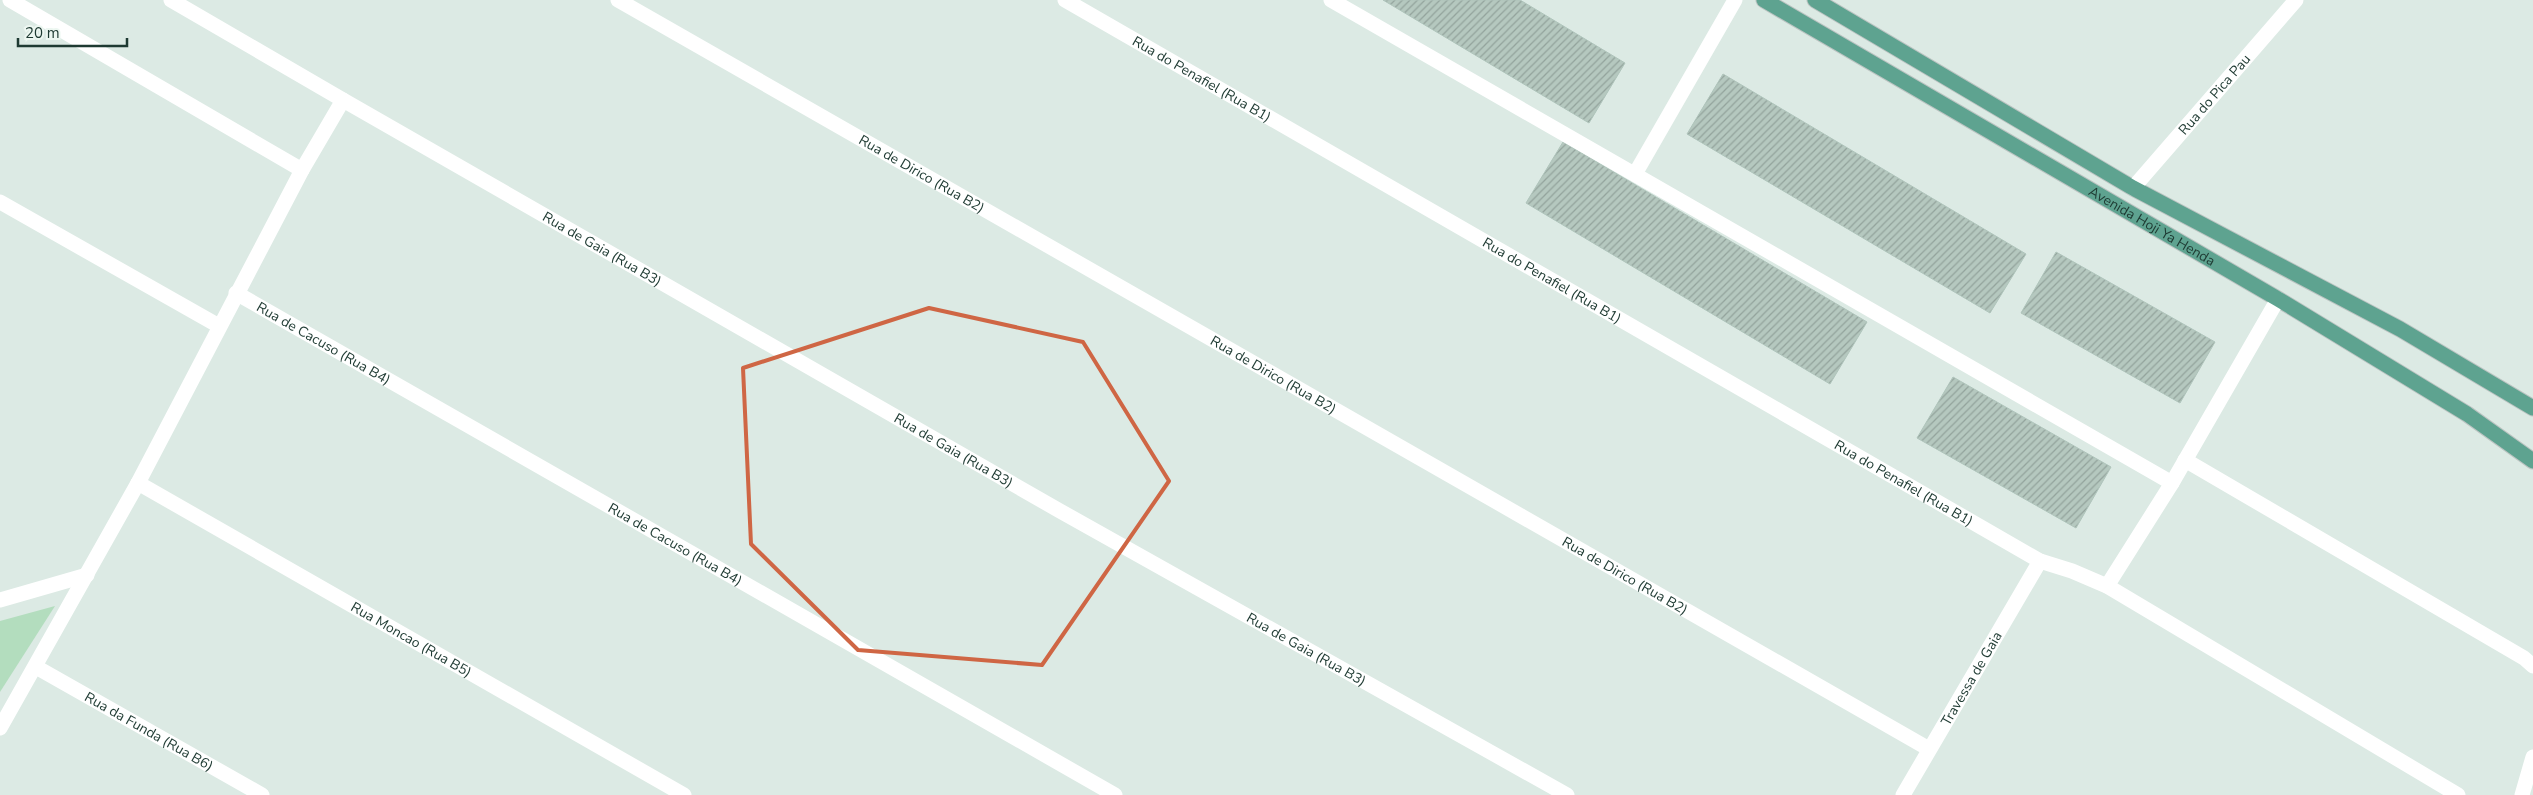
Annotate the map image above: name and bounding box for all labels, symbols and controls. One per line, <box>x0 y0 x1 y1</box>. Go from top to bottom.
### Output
scale bar <box>18 15 126 47</box>
text: 20 m <box>25 23 60 43</box>
street label: Rua do Penafiel (Rua B1) <box>1129 31 1275 126</box>
street label: Rua do Pica Pau <box>2174 50 2255 139</box>
street label: Rua de Dirico (Rua B2) <box>855 130 988 217</box>
street label: Avenida Hoji Ya Henda <box>2085 182 2219 270</box>
street label: Rua de Gaia (Rua B3) <box>539 207 665 290</box>
street label: Rua do Penafiel (Rua B1) <box>1479 233 1625 328</box>
street label: Rua de Cacuso (Rua B4) <box>253 297 394 389</box>
street label: Rua de Dirico (Rua B2) <box>1207 331 1340 418</box>
street label: Rua de Gaia (Rua B3) <box>891 408 1017 492</box>
street label: Rua do Penafiel (Rua B1) <box>1831 435 1977 530</box>
street label: Rua de Cacuso (Rua B4) <box>605 498 746 590</box>
street label: Rua de Dirico (Rua B2) <box>1559 532 1692 619</box>
street label: Rua Moncao (Rua B5) <box>348 597 475 681</box>
street label: Rua de Gaia (Rua B3) <box>1243 608 1370 690</box>
street label: Travessa de Gaia <box>1936 628 2006 729</box>
street label: Rua da Funda (Rua B6) <box>81 687 217 775</box>

